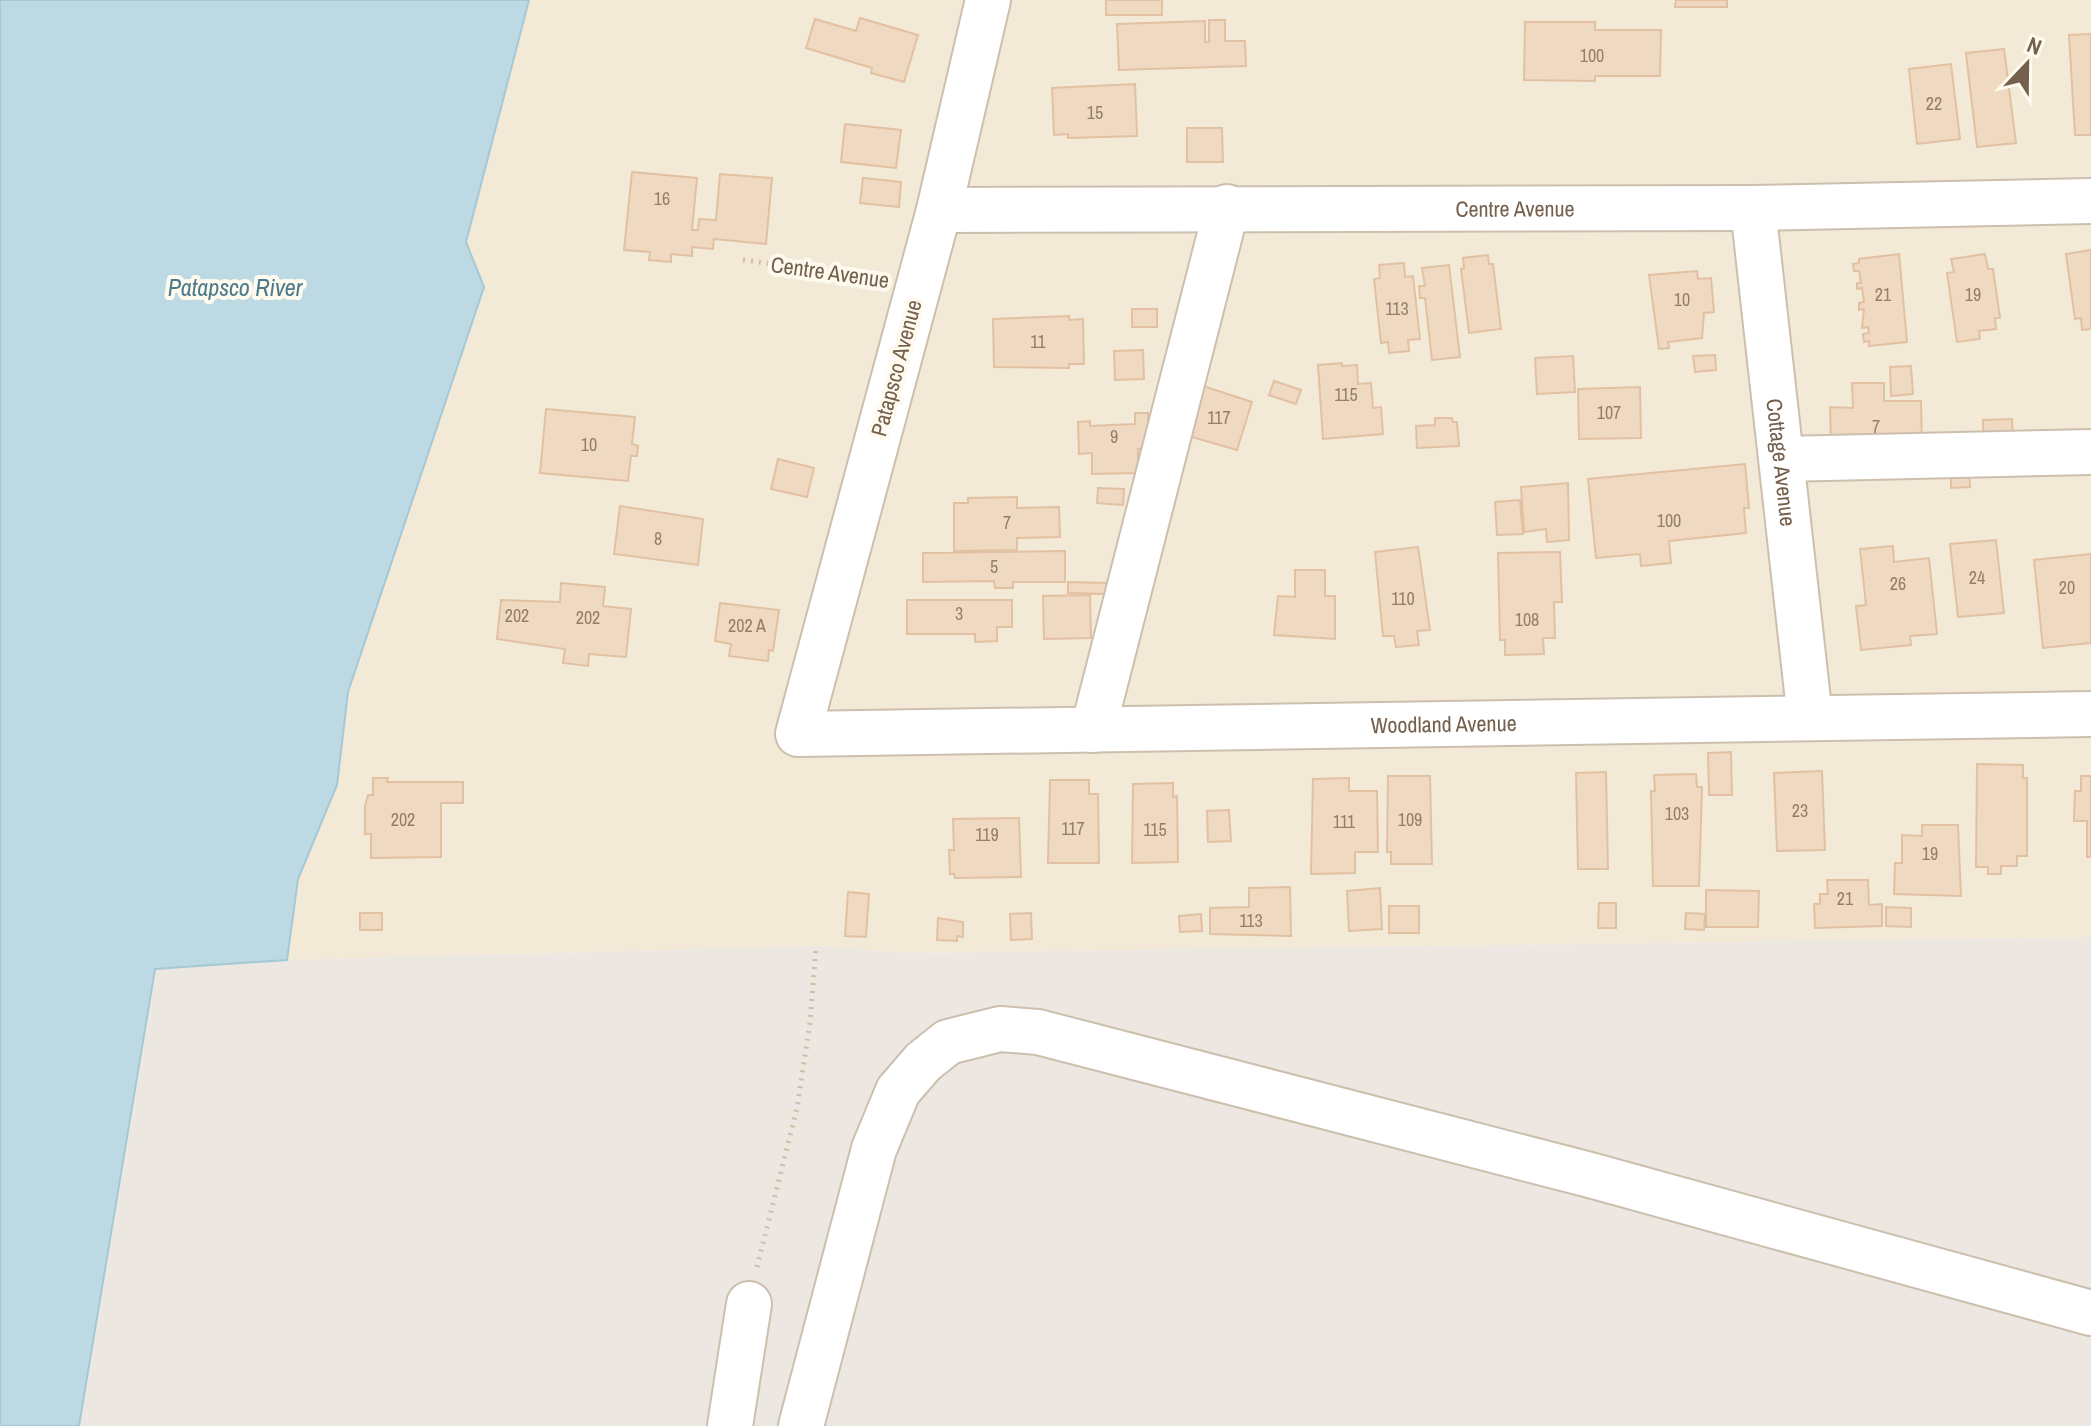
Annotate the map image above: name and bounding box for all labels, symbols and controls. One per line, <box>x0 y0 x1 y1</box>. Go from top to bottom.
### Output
north arrow <box>1987 24 2067 104</box>
text: N <box>2023 29 2046 62</box>
house number: 100 <box>1580 43 1604 68</box>
house number: 22 <box>1926 91 1942 116</box>
house number: 15 <box>1087 100 1103 125</box>
house number: 16 <box>654 186 670 211</box>
street label: Centre Avenue <box>1455 193 1575 224</box>
street label: Centre Avenue <box>769 249 891 295</box>
water label: Patapsco River <box>168 271 304 303</box>
house number: 21 <box>1875 282 1892 307</box>
house number: 19 <box>1965 282 1981 307</box>
house number: 10 <box>1674 287 1690 312</box>
street label: Patapsco Avenue <box>863 296 929 440</box>
house number: 113 <box>1385 296 1409 321</box>
house number: 11 <box>1030 329 1046 354</box>
house number: 115 <box>1334 382 1358 407</box>
street label: Cottage Avenue <box>1759 397 1803 528</box>
house number: 107 <box>1597 400 1621 425</box>
house number: 117 <box>1207 405 1231 430</box>
house number: 7 <box>1872 414 1880 439</box>
house number: 9 <box>1110 424 1118 449</box>
house number: 10 <box>581 432 597 457</box>
house number: 100 <box>1657 508 1681 533</box>
house number: 7 <box>1003 510 1011 535</box>
house number: 8 <box>654 526 662 551</box>
house number: 5 <box>990 554 998 579</box>
house number: 24 <box>1969 565 1985 590</box>
house number: 26 <box>1890 571 1906 596</box>
house number: 20 <box>2059 575 2075 600</box>
house number: 110 <box>1391 586 1415 611</box>
house number: 3 <box>955 601 963 626</box>
house number: 202 <box>505 603 529 628</box>
house number: 202 <box>576 605 600 630</box>
house number: 108 <box>1515 607 1539 632</box>
house number: 202 A <box>728 613 766 638</box>
street label: Woodland Avenue <box>1370 708 1517 740</box>
house number: 23 <box>1792 798 1808 823</box>
house number: 103 <box>1665 801 1689 826</box>
house number: 202 <box>391 807 415 832</box>
house number: 109 <box>1398 807 1422 832</box>
house number: 111 <box>1333 809 1356 834</box>
house number: 117 <box>1061 816 1085 841</box>
house number: 115 <box>1143 817 1167 842</box>
house number: 119 <box>975 822 999 847</box>
house number: 19 <box>1922 841 1938 866</box>
house number: 21 <box>1837 886 1854 911</box>
house number: 113 <box>1239 908 1263 933</box>

